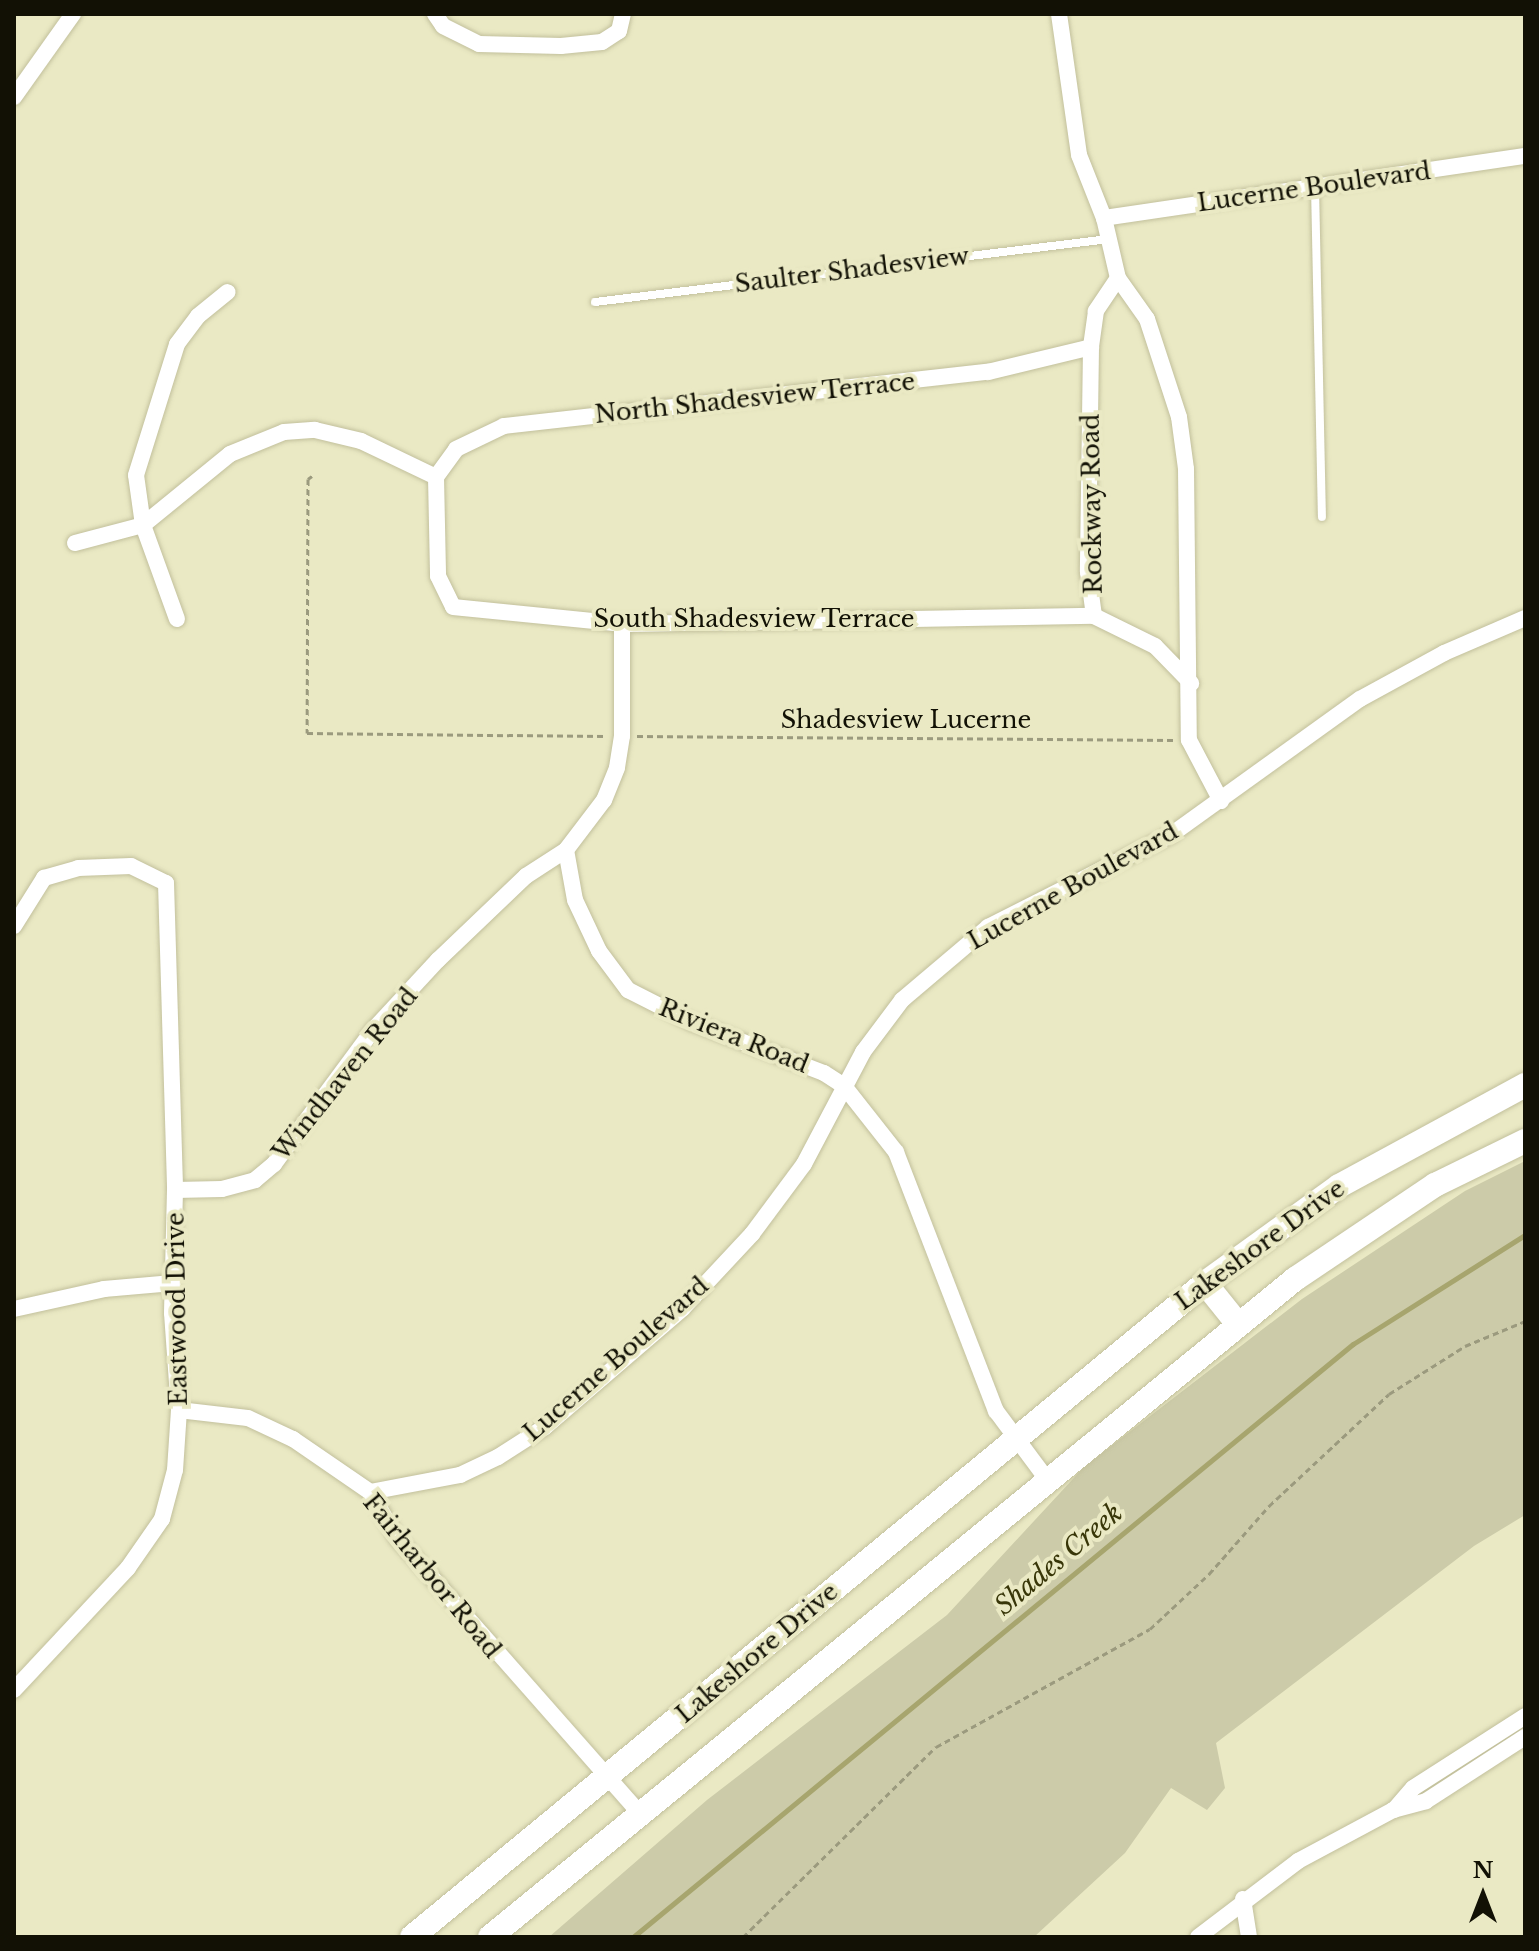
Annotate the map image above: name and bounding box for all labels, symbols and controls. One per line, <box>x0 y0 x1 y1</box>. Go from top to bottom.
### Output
street label: Lucerne Boulevard <box>1195 156 1433 218</box>
street label: Saulter Shadesview <box>733 241 971 299</box>
street label: North Shadesview Terrace <box>593 367 917 429</box>
street label: Rockway Road <box>1076 413 1108 595</box>
street label: South Shadesview Terrace <box>593 605 915 633</box>
street label: Shadesview Lucerne <box>780 706 1032 734</box>
street label: Lucerne Boulevard <box>963 816 1183 956</box>
street label: Windhaven Road <box>267 982 423 1166</box>
street label: Riviera Road <box>655 993 813 1079</box>
street label: Lakeshore Drive <box>1170 1174 1350 1316</box>
street label: Eastwood Drive <box>161 1212 193 1406</box>
street label: Lucerne Boulevard <box>518 1271 714 1447</box>
street label: Fairharbor Road <box>357 1488 507 1664</box>
water label: Shades Creek <box>989 1498 1129 1622</box>
street label: Lakeshore Drive <box>670 1577 844 1729</box>
north arrow <box>1443 1855 1523 1935</box>
text: N <box>1473 1857 1493 1884</box>

